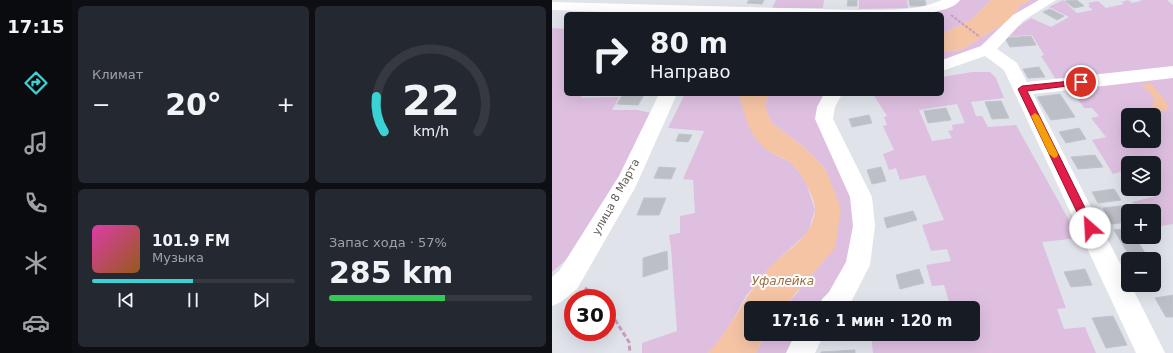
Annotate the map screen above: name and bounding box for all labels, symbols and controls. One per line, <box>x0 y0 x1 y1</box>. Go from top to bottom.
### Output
text: 17:15 <box>7 16 65 37</box>
text: 80 m <box>650 27 728 60</box>
icon: right <box>584 28 636 80</box>
text: Направо <box>650 61 730 82</box>
pin <box>1064 65 1098 99</box>
text: Климат <box>92 67 143 82</box>
icon: directions <box>22 69 50 97</box>
icon: arrive <box>1070 71 1092 93</box>
text: 22 <box>402 76 459 125</box>
text: 20° <box>165 87 222 122</box>
text: − <box>92 92 110 117</box>
text: + <box>277 92 295 117</box>
map controls <box>1121 108 1161 292</box>
button: search <box>1121 108 1161 148</box>
text: km/h <box>412 123 449 139</box>
icon: music <box>22 129 50 157</box>
button: layers <box>1121 156 1161 196</box>
street label: улица 8 Марта <box>590 157 642 237</box>
icon: phone <box>22 189 50 217</box>
button: + <box>1121 204 1161 244</box>
position arrow <box>1069 207 1111 249</box>
text: 101.9 FM <box>152 232 230 250</box>
text: Запас хода · 57% <box>329 235 447 250</box>
icon: climate <box>22 249 50 277</box>
text: Музыка <box>152 250 204 265</box>
button: − <box>1121 252 1161 292</box>
text: 285 km <box>329 255 453 290</box>
water label: Уфалейка <box>752 274 814 288</box>
icon: previous <box>115 289 137 311</box>
icon: pause <box>182 289 204 311</box>
icon: next <box>250 289 272 311</box>
speed limit sign: 30 <box>564 289 616 341</box>
icon: car <box>22 309 50 337</box>
text: 17:16 · 1 мин · 120 m <box>772 312 953 330</box>

